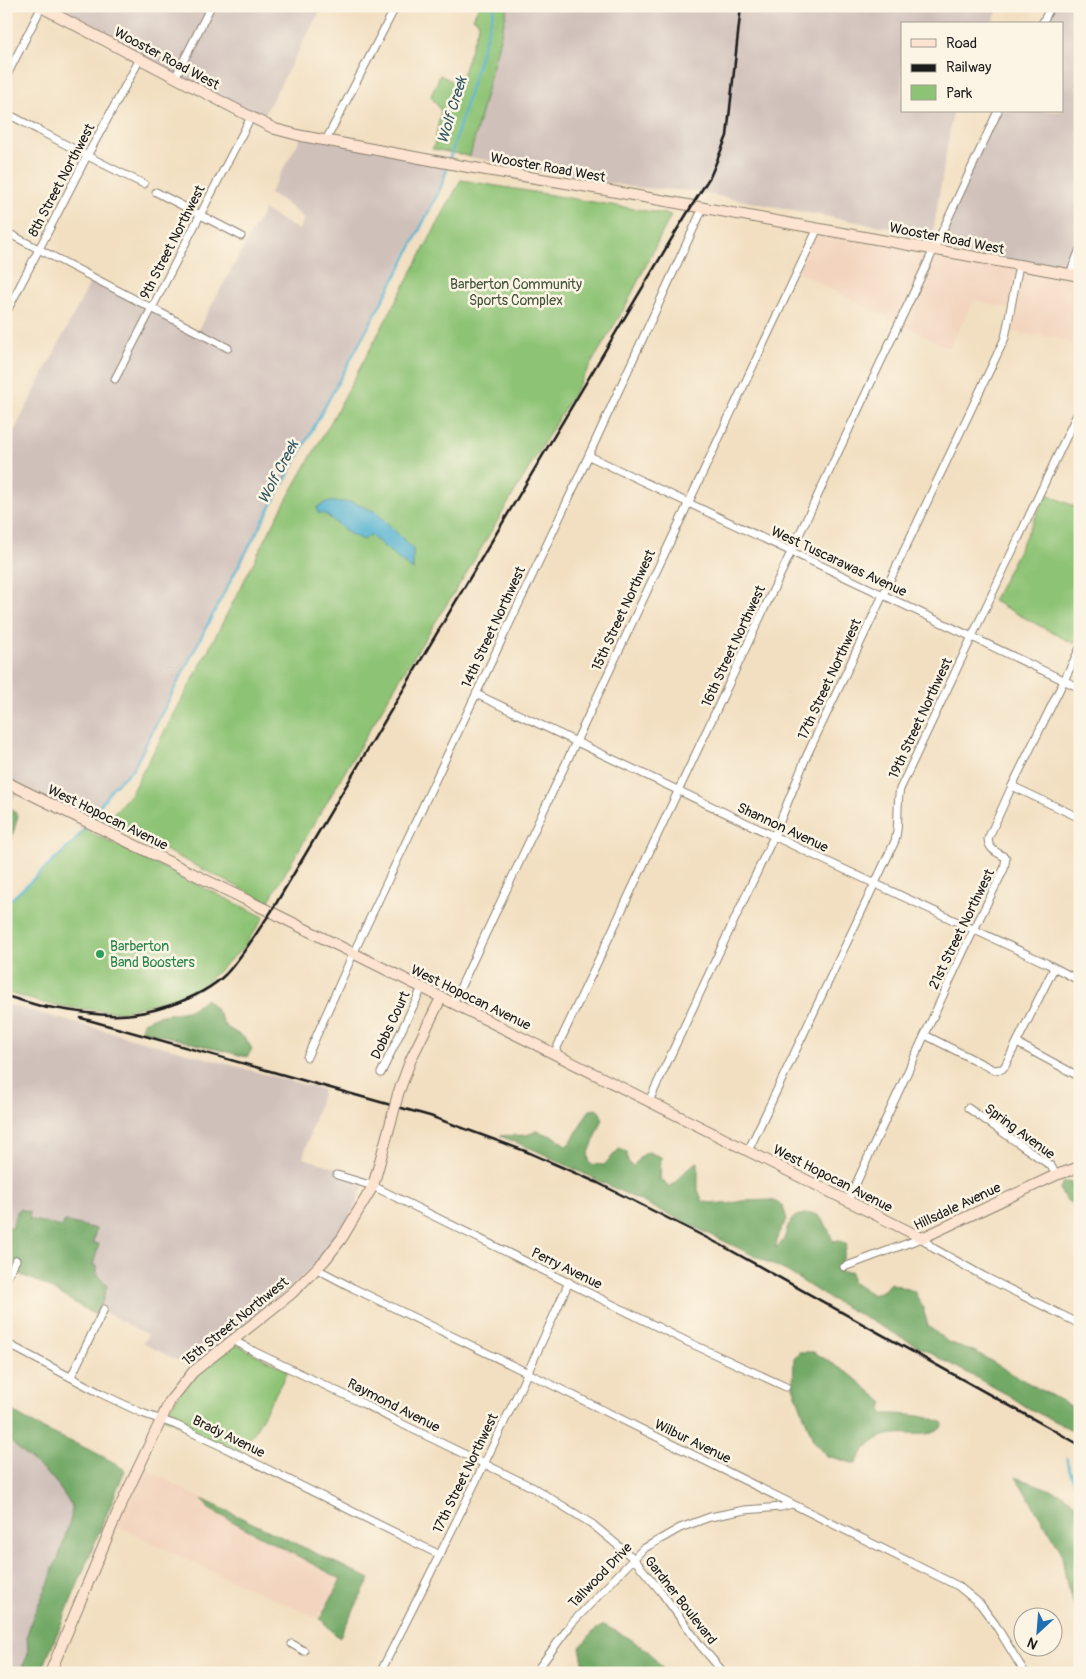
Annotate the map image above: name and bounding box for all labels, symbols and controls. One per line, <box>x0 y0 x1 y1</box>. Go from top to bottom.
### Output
legend <box>901 22 1064 112</box>
street label: Wooster Road West <box>111 24 223 93</box>
text: Road <box>946 34 977 53</box>
text: Railway <box>946 58 992 77</box>
water label: Wolf Creek <box>433 73 472 146</box>
text: Park <box>946 84 973 103</box>
street label: 8th Street Northwest <box>24 120 99 240</box>
street label: Wooster Road West <box>489 149 607 186</box>
street label: 9th Street Northwest <box>136 182 209 302</box>
street label: Wooster Road West <box>888 219 1006 258</box>
park label: Barberton Community Sports Complex <box>450 276 582 309</box>
water label: Wolf Creek <box>254 436 304 507</box>
street label: West Tuscarawas Avenue <box>768 523 909 600</box>
street label: 15th Street Northwest <box>588 547 659 674</box>
street label: 14th Street Northwest <box>458 563 529 691</box>
street label: 16th Street Northwest <box>698 582 769 710</box>
street label: 17th Street Northwest <box>794 616 865 742</box>
street label: 19th Street Northwest <box>885 655 956 781</box>
street label: West Hopocan Avenue <box>45 781 171 854</box>
street label: Shannon Avenue <box>735 799 831 856</box>
street label: 21st Street Northwest <box>925 866 998 992</box>
place label: Barberton Band Boosters <box>110 938 196 971</box>
marker: Barberton Band Boosters <box>94 948 106 960</box>
street label: West Hopocan Avenue <box>408 961 534 1034</box>
street label: Dobbs Court <box>367 988 414 1062</box>
street label: Spring Avenue <box>981 1100 1058 1163</box>
street label: West Hopocan Avenue <box>770 1141 895 1216</box>
street label: Hillsdale Avenue <box>911 1179 1003 1234</box>
street label: Perry Avenue <box>529 1244 605 1293</box>
street label: 15th Street Northwest <box>179 1273 292 1369</box>
street label: Raymond Avenue <box>345 1375 443 1436</box>
street label: 17th Street Northwest <box>429 1410 502 1536</box>
street label: Brady Avenue <box>190 1412 268 1461</box>
street label: Wilbur Avenue <box>652 1416 734 1467</box>
street label: Tallwood Drive <box>565 1539 636 1612</box>
street label: Gardner Boulevard <box>641 1553 720 1648</box>
north arrow <box>1014 1606 1064 1656</box>
text: N <box>1025 1634 1041 1653</box>

